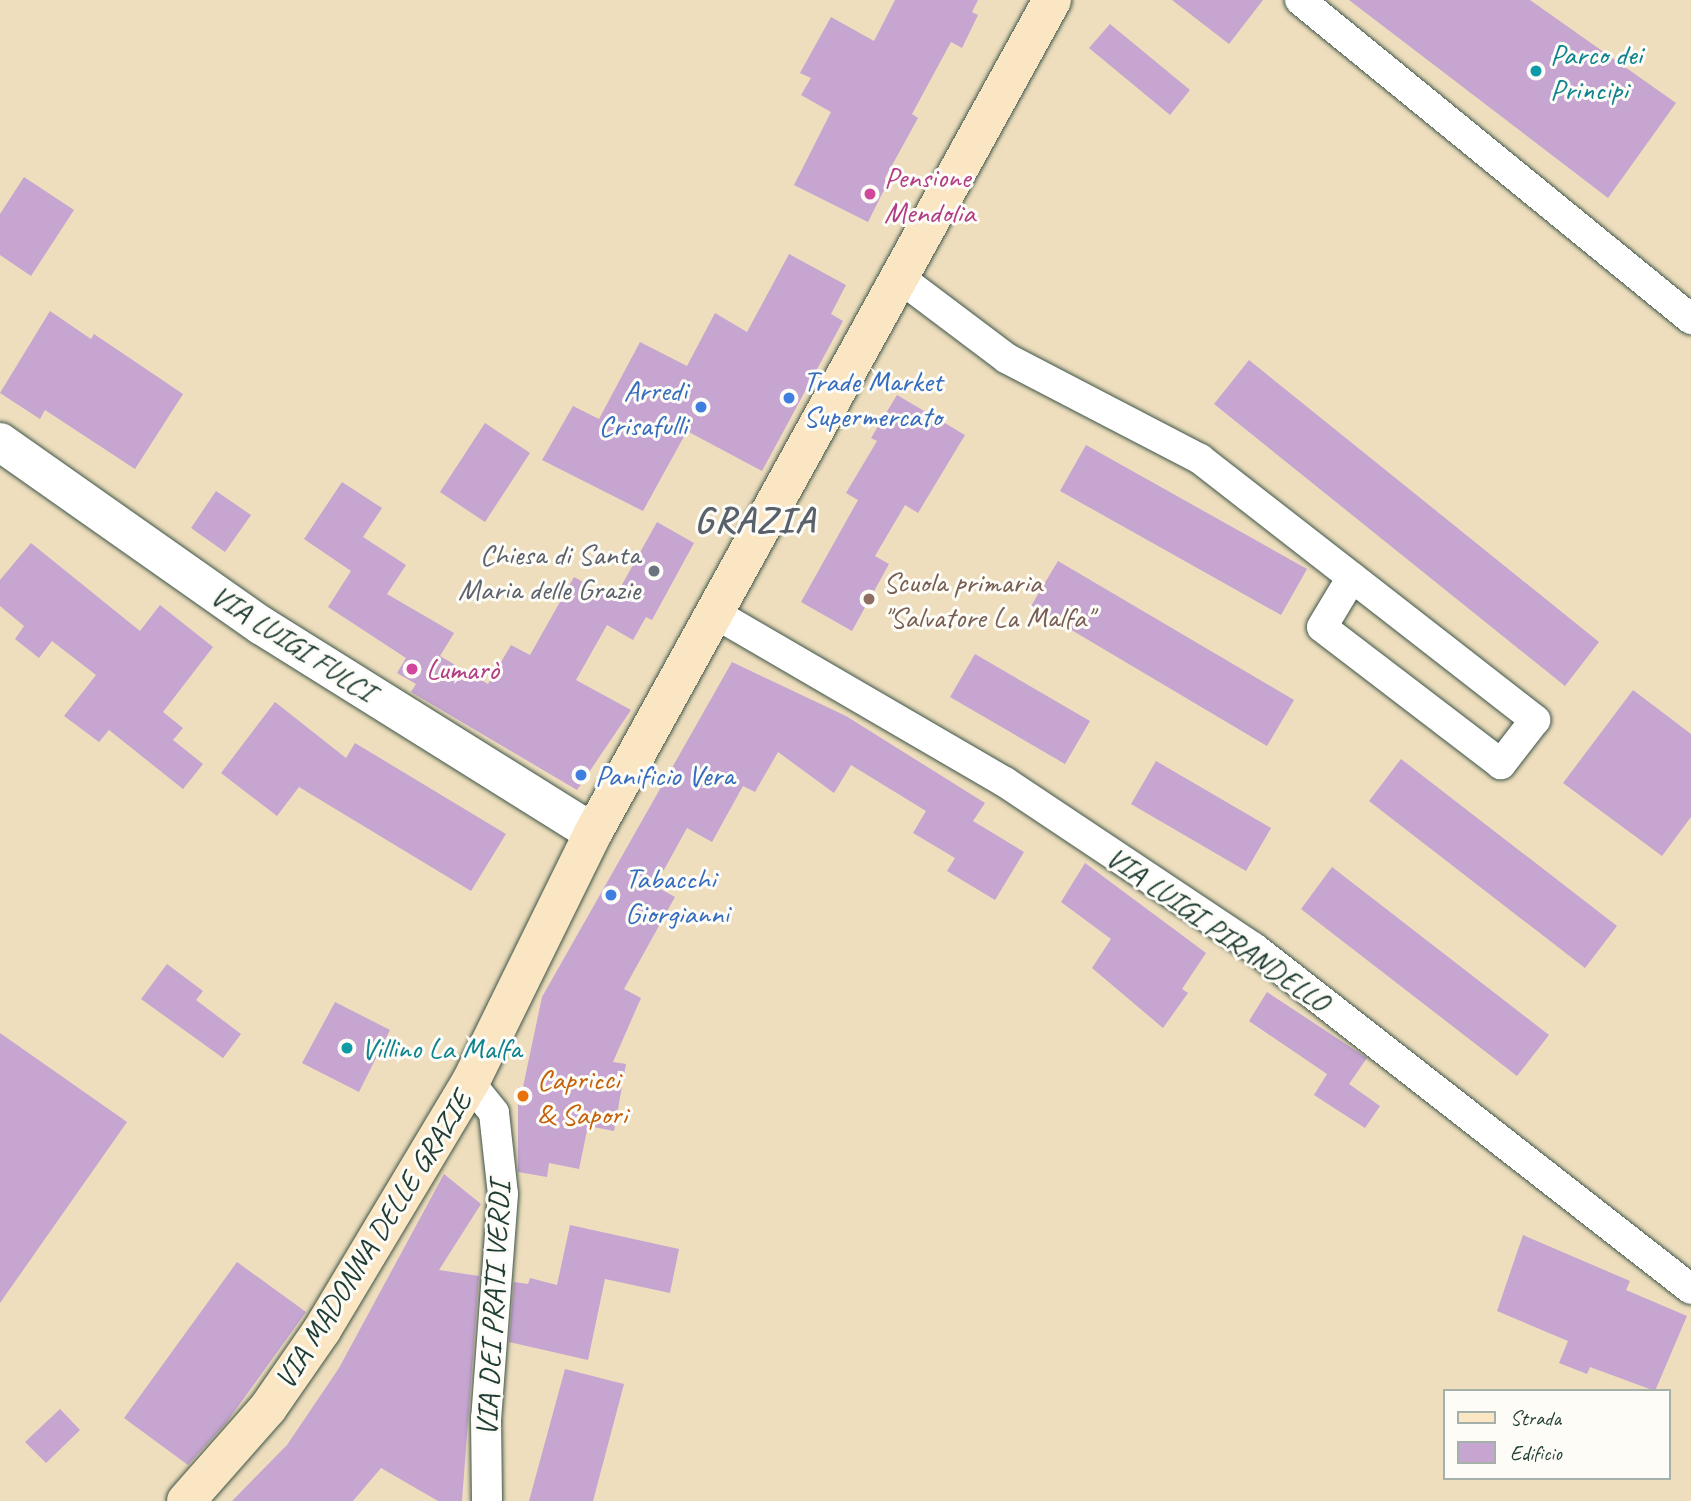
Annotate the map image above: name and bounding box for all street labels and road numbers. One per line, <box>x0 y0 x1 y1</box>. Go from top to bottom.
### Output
street label: VIA LUIGI FULCI <box>204 577 382 709</box>
street label: VIA LUIGI PIRANDELLO <box>1099 838 1337 1020</box>
street label: VIA MADONNA DELLE GRAZIE <box>267 1085 479 1395</box>
street label: VIA DEI PRATI VERDI <box>468 1182 518 1436</box>

